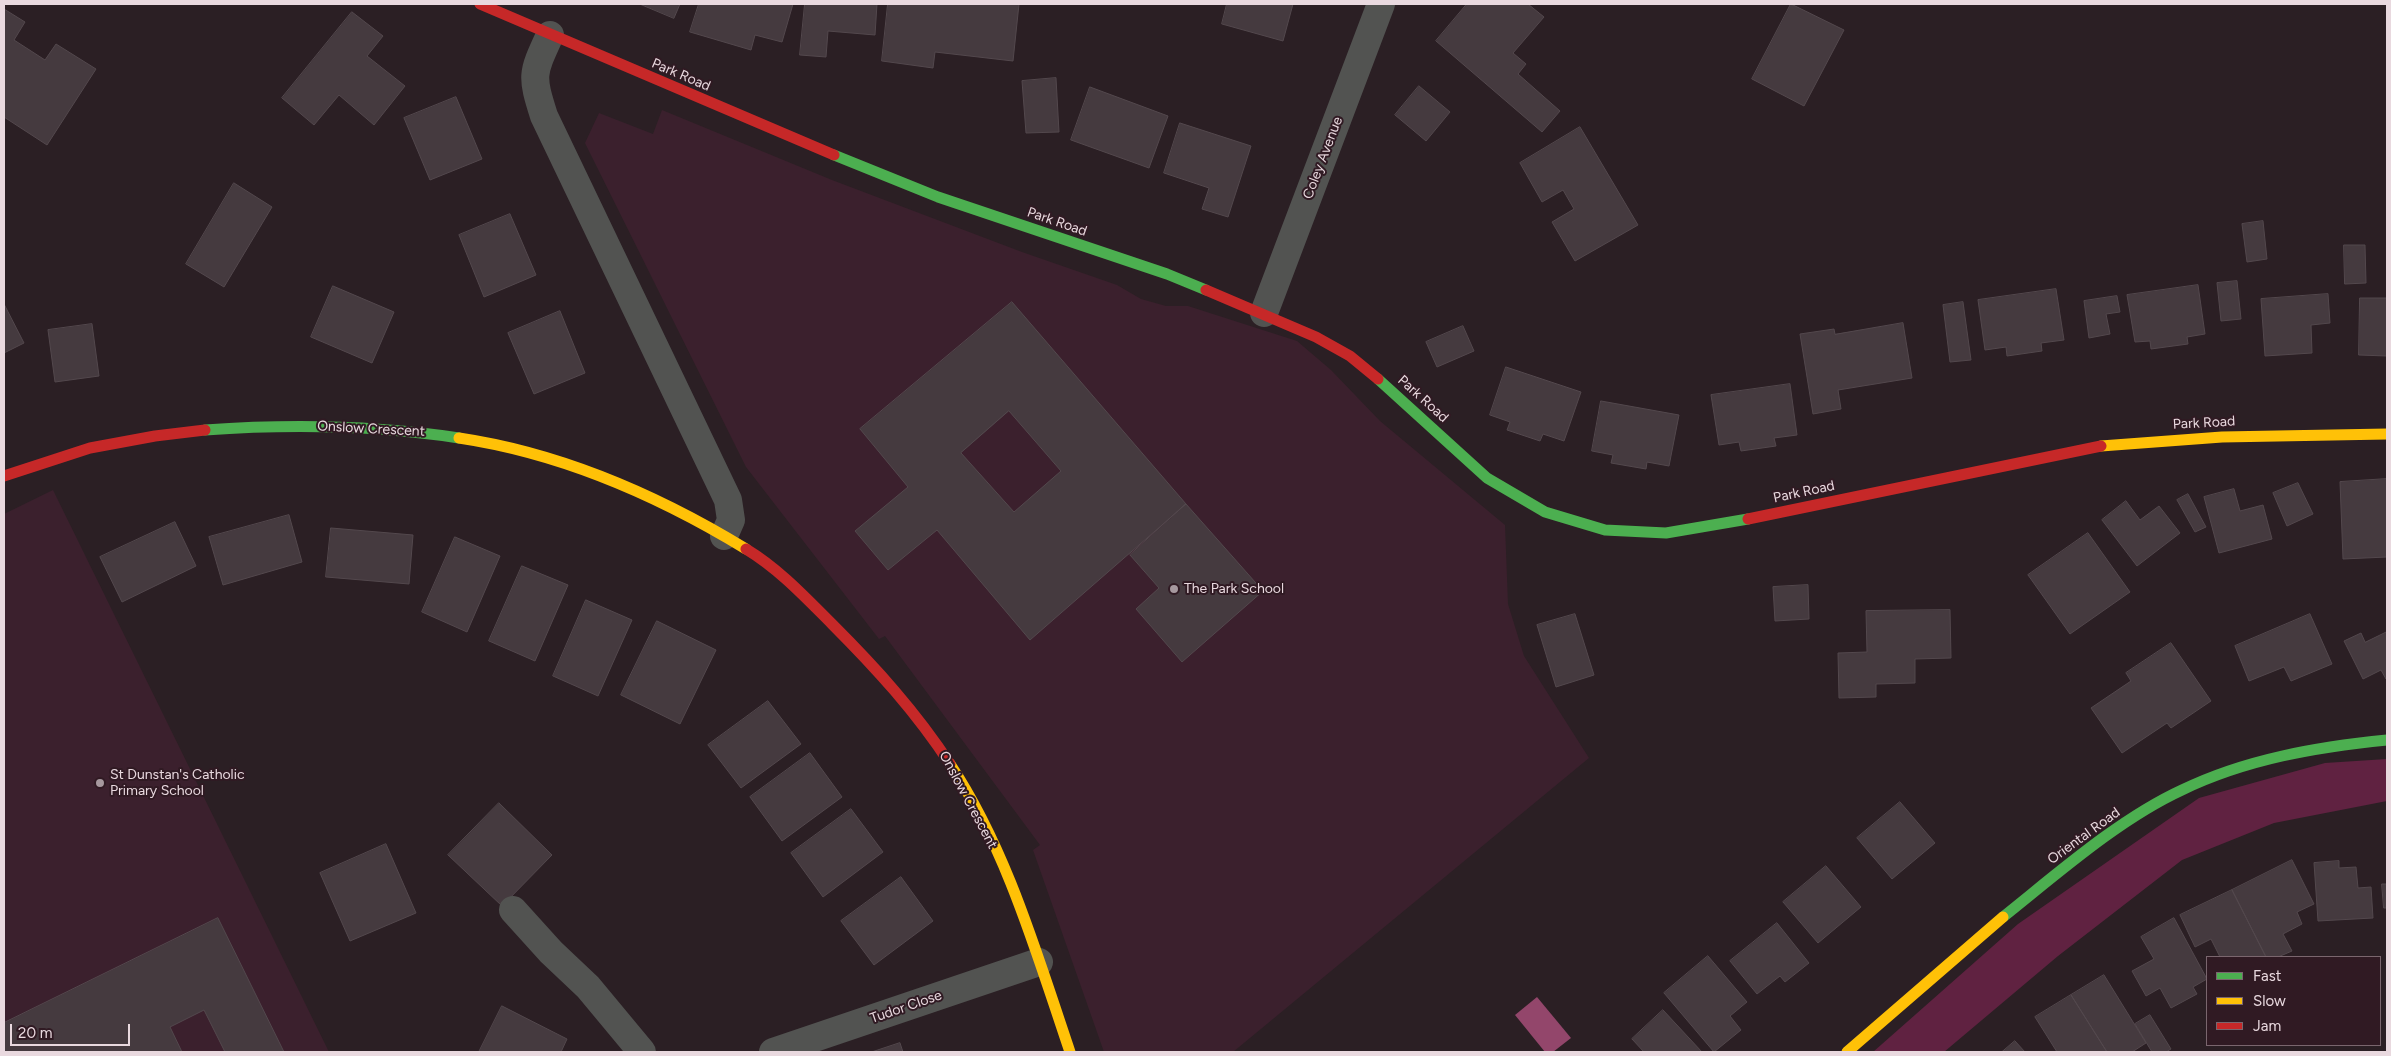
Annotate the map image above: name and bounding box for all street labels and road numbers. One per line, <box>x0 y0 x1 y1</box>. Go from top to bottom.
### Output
street label: Park Road <box>649 55 713 95</box>
street label: Coley Avenue <box>1300 114 1346 202</box>
street label: Park Road <box>1025 204 1089 240</box>
street label: Park Road <box>1394 372 1452 426</box>
street label: Park Road <box>2172 413 2236 433</box>
street label: Onslow Crescent <box>317 418 425 440</box>
street label: Park Road <box>1772 477 1836 507</box>
street label: Onslow Crescent <box>935 748 1001 852</box>
street label: Oriental Road <box>2044 804 2124 868</box>
street label: Tudor Close <box>868 987 944 1027</box>

